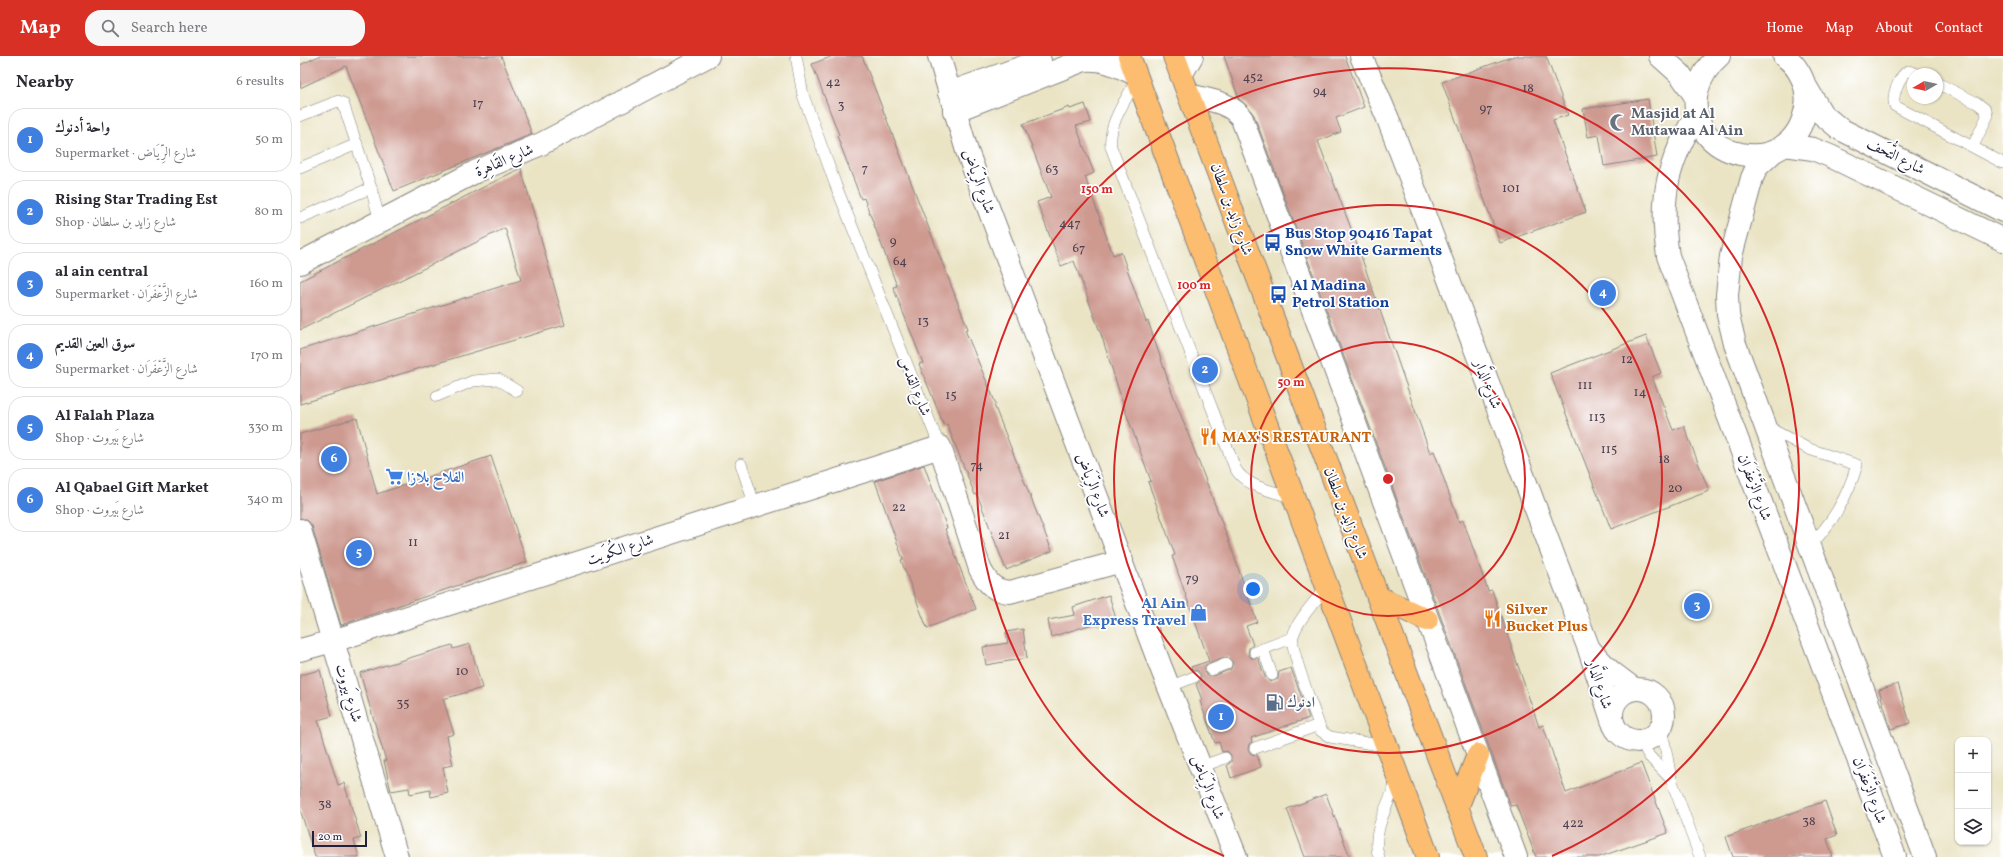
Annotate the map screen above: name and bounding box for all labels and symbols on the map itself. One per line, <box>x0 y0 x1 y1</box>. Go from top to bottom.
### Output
north arrow <box>1907 68 1943 104</box>
house number: 452 <box>1243 69 1263 87</box>
house number: 42 <box>826 74 840 92</box>
house number: 18 <box>1522 80 1534 98</box>
house number: 94 <box>1313 83 1327 101</box>
house number: 17 <box>472 95 484 113</box>
house number: 3 <box>838 97 845 115</box>
house number: 97 <box>1479 100 1493 118</box>
place label: Masjid at Al Mutawaa Al Ain <box>1631 104 1743 142</box>
mosque icon: Masjid at Al Mutawaa Al Ain <box>1608 112 1628 132</box>
street label: شارع التُّحَف <box>1862 129 1930 182</box>
street label: شارع القَاهِرَة <box>471 138 537 184</box>
street label: شارع الرِّيَاض <box>955 145 1001 217</box>
house number: 7 <box>862 160 868 178</box>
street label: شارع زايد بن سلطان <box>1203 160 1257 259</box>
house number: 63 <box>1045 161 1059 179</box>
house number: 101 <box>1502 180 1520 198</box>
text: 150 m <box>1081 182 1113 198</box>
house number: 447 <box>1059 215 1081 233</box>
place label: Bus Stop 90416 Tapat Snow White Garments <box>1285 224 1442 262</box>
bus stop icon: Bus Stop 90416 Tapat Snow White Garments <box>1262 232 1282 252</box>
house number: 9 <box>890 233 897 251</box>
house number: 67 <box>1073 240 1085 258</box>
house number: 64 <box>893 253 907 271</box>
place label: Al Madina Petrol Station <box>1292 276 1390 314</box>
text: 100 m <box>1177 278 1211 294</box>
pin: 4 <box>1590 278 1616 308</box>
bus stop icon: Al Madina Petrol Station <box>1269 284 1289 304</box>
house number: 13 <box>917 313 929 331</box>
house number: 12 <box>1621 351 1633 369</box>
street label: شارع القدس <box>891 354 935 420</box>
street label: شارع الدَّار <box>1466 354 1509 412</box>
pin: 2 <box>1192 355 1218 385</box>
text: 50 m <box>1277 375 1305 391</box>
house number: 111 <box>1577 377 1593 395</box>
house number: 14 <box>1634 384 1647 402</box>
house number: 15 <box>945 387 957 405</box>
house number: 113 <box>1589 409 1606 427</box>
restaurant icon: MAX'S RESTAURANT <box>1199 427 1219 447</box>
place label: MAX'S RESTAURANT <box>1222 428 1371 449</box>
house number: 115 <box>1601 441 1617 459</box>
pin: 6 <box>321 444 347 474</box>
street label: شارع الرِّيَاض <box>1069 449 1115 521</box>
street label: شارع الزَّعْفَرَان <box>1730 450 1779 524</box>
house number: 18 <box>1658 451 1670 469</box>
house number: 74 <box>971 457 984 475</box>
street label: شارع زايد بن سلطان <box>1316 464 1372 563</box>
supermarket icon: الفلاح بلازا <box>384 467 404 487</box>
place label: الفلاح بلازا <box>407 468 464 491</box>
centre of rings <box>1381 472 1395 486</box>
house number: 20 <box>1668 480 1683 498</box>
house number: 22 <box>892 499 906 517</box>
street label: شارع الكُوَيت <box>583 526 657 572</box>
house number: 21 <box>998 527 1010 545</box>
house number: 11 <box>408 534 418 552</box>
pin: 5 <box>346 538 372 568</box>
house number: 79 <box>1186 570 1199 588</box>
your location <box>1243 579 1263 599</box>
pin: 3 <box>1684 591 1710 621</box>
place label: Al Ain Express Travel <box>1083 594 1186 632</box>
place label: Silver Bucket Plus <box>1506 600 1588 638</box>
shop icon: Al Ain Express Travel <box>1189 602 1209 622</box>
restaurant icon: Silver Bucket Plus <box>1483 608 1503 628</box>
street label: شارع الدَّار <box>1579 654 1620 712</box>
street label: شارع بَيروت <box>328 661 368 725</box>
house number: 10 <box>456 663 469 681</box>
fuel station icon: ادنوك <box>1264 692 1284 712</box>
place label: ادنوك <box>1287 693 1315 714</box>
house number: 35 <box>397 695 409 713</box>
pin: 1 <box>1208 702 1234 732</box>
street label: شارع الرِّيَاض <box>1183 751 1231 823</box>
street label: شارع الزَّعْفَرَان <box>1845 753 1894 827</box>
house number: 38 <box>318 796 332 814</box>
house number: 38 <box>1802 813 1816 831</box>
house number: 422 <box>1562 815 1584 833</box>
scale bar <box>312 829 367 848</box>

